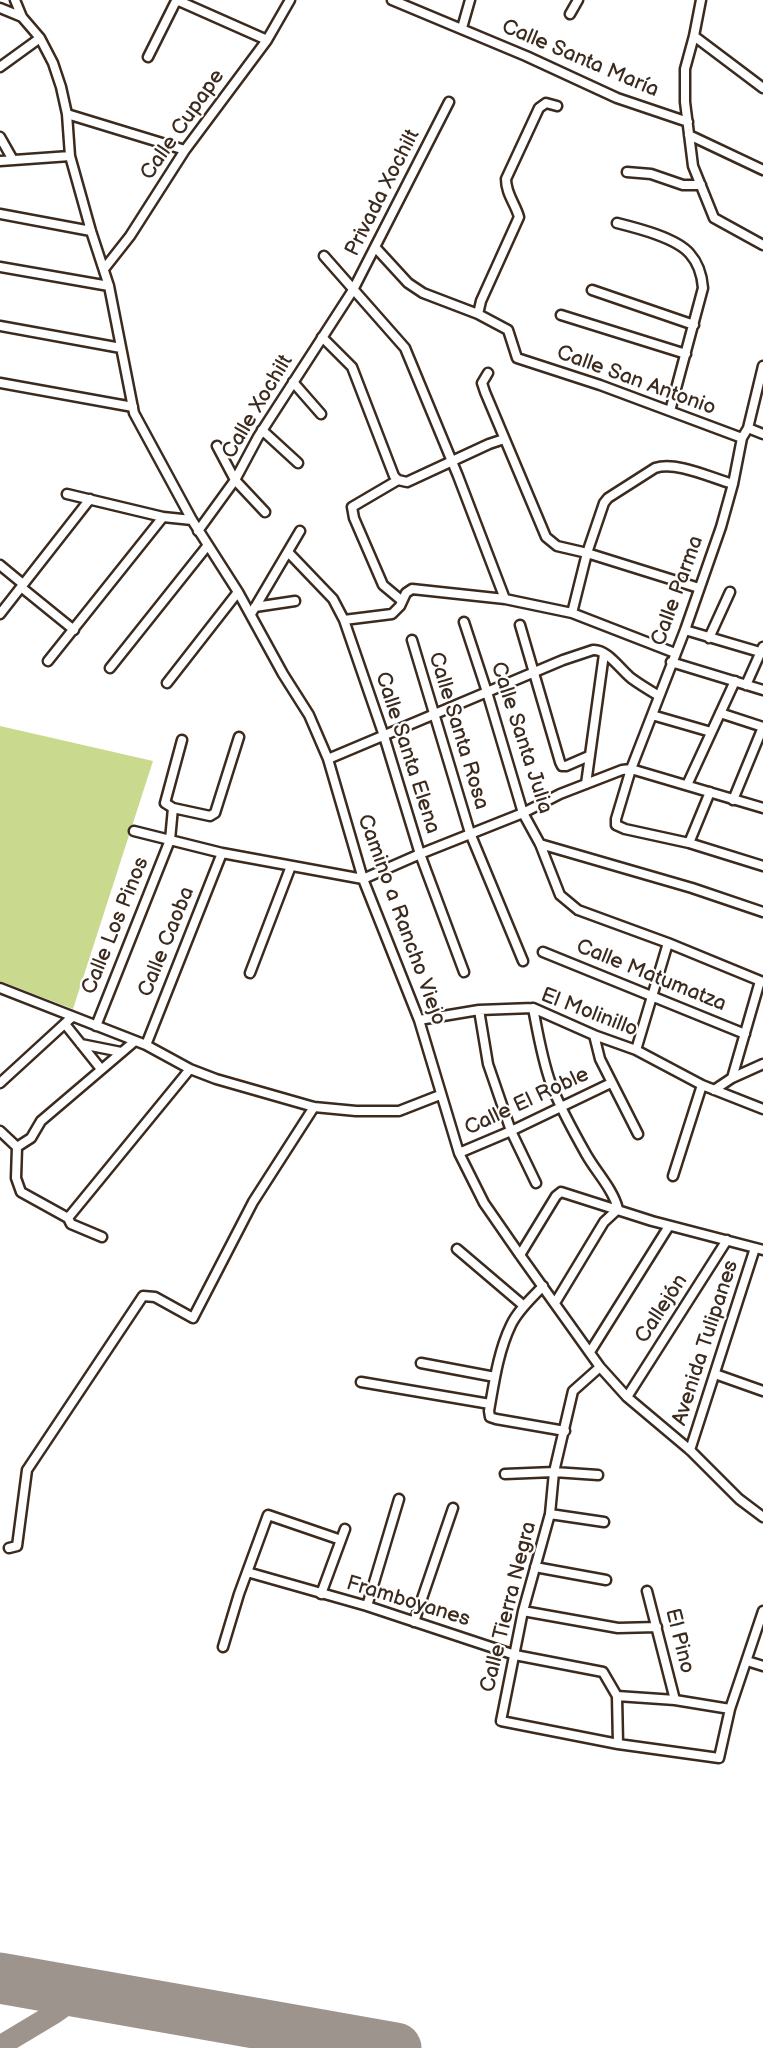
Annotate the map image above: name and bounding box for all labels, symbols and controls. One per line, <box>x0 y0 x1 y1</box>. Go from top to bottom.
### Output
street label: Calle Santa María <box>498 14 662 104</box>
street label: Calle Cupape <box>136 65 230 185</box>
street label: Privada Xochilt <box>340 125 426 261</box>
street label: Calle San Antonio <box>553 341 719 421</box>
street label: Calle Xochilt <box>217 351 299 463</box>
street label: Calle Parma <box>646 533 710 649</box>
street label: Calle Santa Rosa <box>422 649 494 813</box>
street label: Calle Santa Julia <box>485 659 557 817</box>
street label: Calle Santa Elena <box>369 669 445 837</box>
street label: Camino a Rancho Viejo <box>351 811 451 1029</box>
street label: Calle Los Pinos <box>77 854 155 998</box>
street label: Calle Caoba <box>133 883 201 1001</box>
street label: Calle Matumatza <box>572 934 730 1018</box>
street label: El Molinillo <box>537 983 641 1043</box>
street label: Calle El Roble <box>461 1062 593 1142</box>
street label: Avenida Tulipanes <box>667 1257 745 1429</box>
street label: Callejón <box>630 1270 694 1348</box>
street label: Calle Tierra Negra <box>476 1519 542 1695</box>
street label: Framboyanes <box>343 1571 473 1633</box>
street label: El Pino <box>659 1606 699 1676</box>

